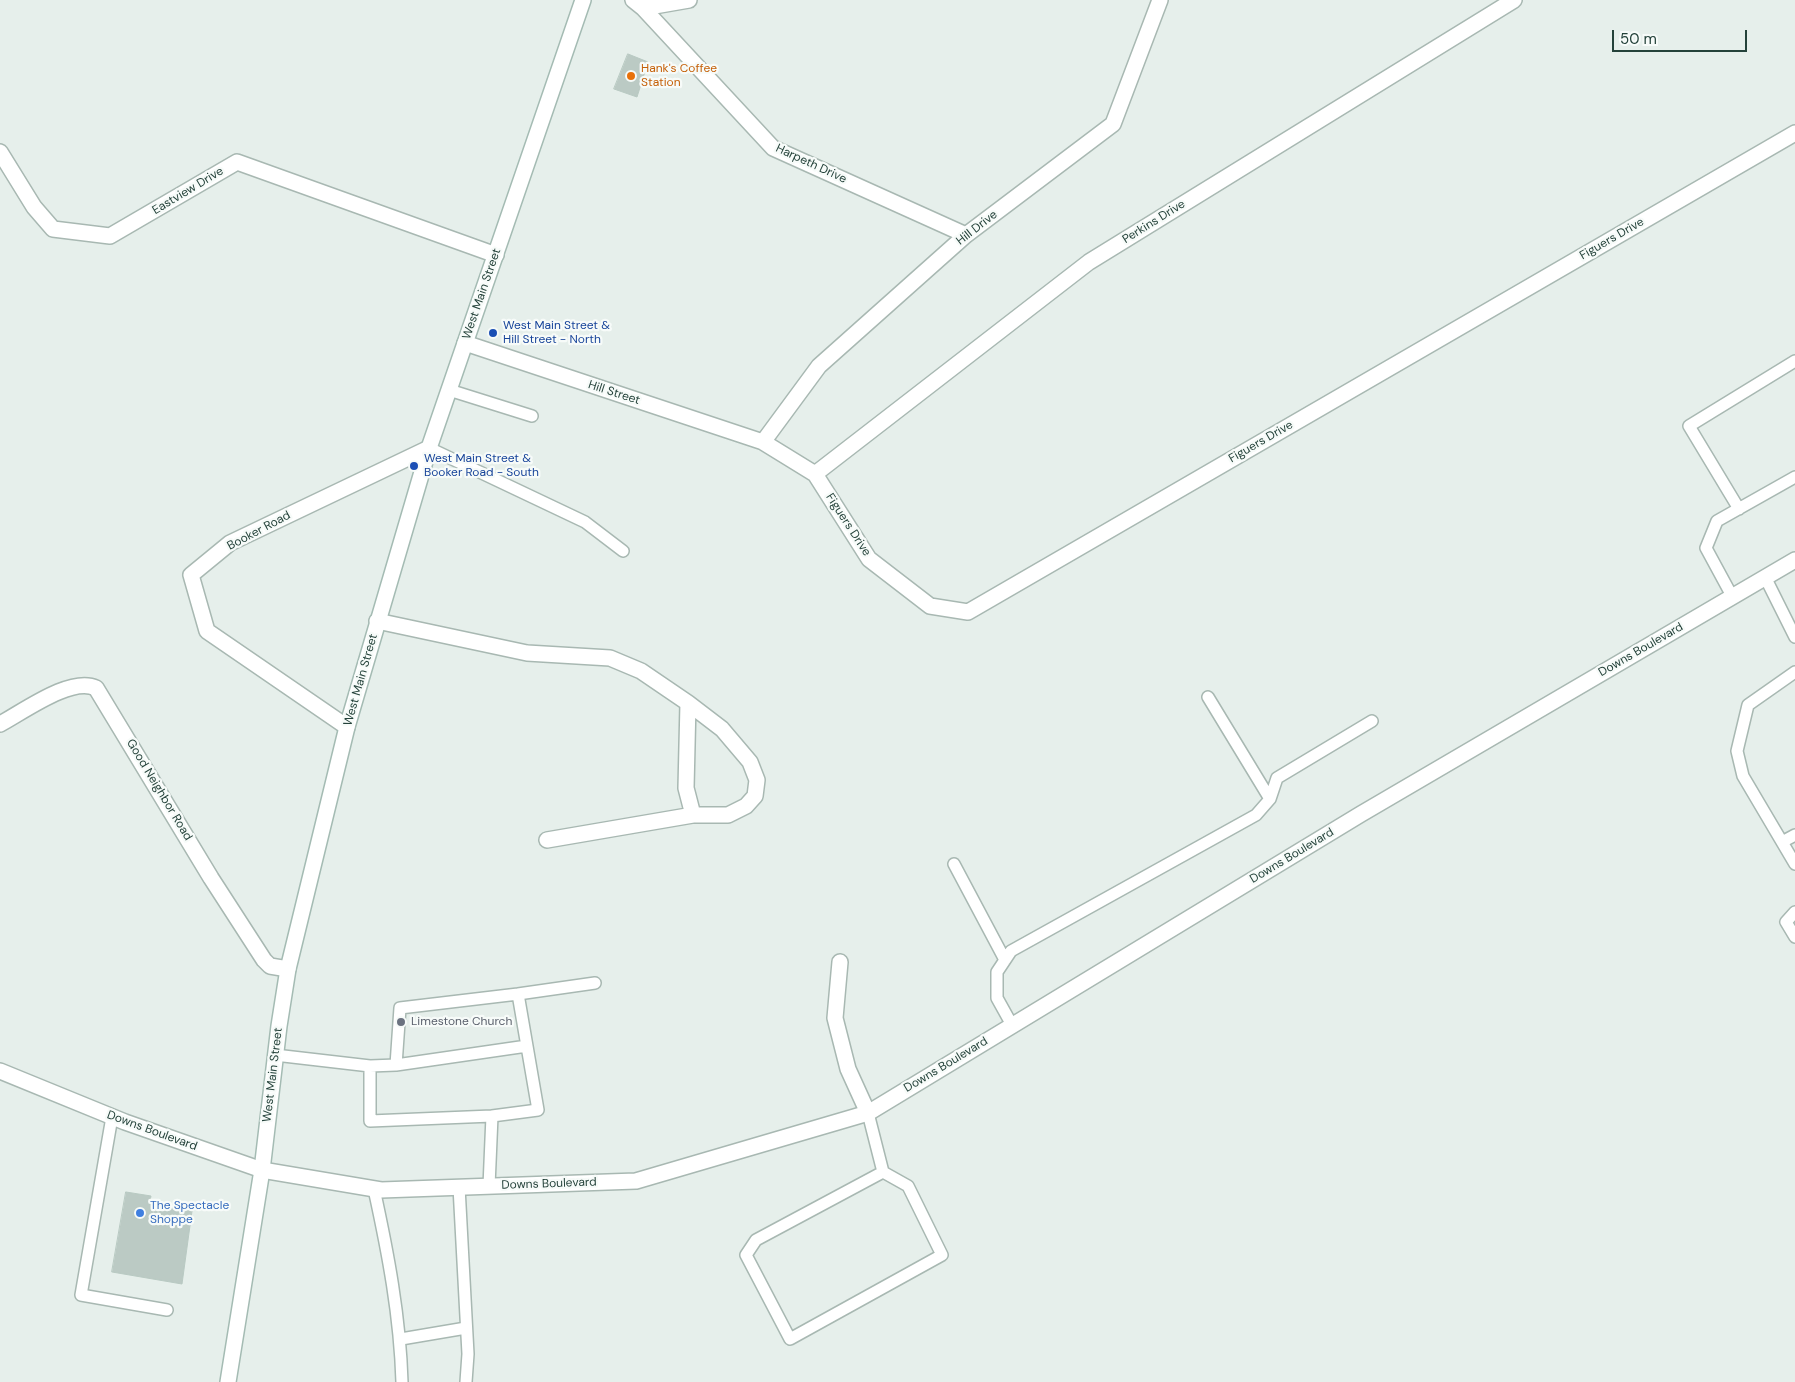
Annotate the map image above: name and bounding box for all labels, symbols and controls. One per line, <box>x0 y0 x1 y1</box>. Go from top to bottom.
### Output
scale bar <box>1615 20 1750 52</box>
text: 50 m <box>1620 29 1657 49</box>
place label: Hank's Coffee Station <box>641 62 717 90</box>
marker: Hank's Coffee Station <box>625 70 637 82</box>
street label: Harpeth Drive <box>773 141 849 187</box>
street label: Eastview Drive <box>150 164 226 218</box>
street label: Perkins Drive <box>1120 197 1188 247</box>
street label: Hill Drive <box>954 208 1000 248</box>
street label: Figuers Drive <box>1577 215 1647 263</box>
street label: West Main Street <box>460 247 504 341</box>
place label: West Main Street & Hill Street - North <box>503 319 610 347</box>
marker: West Main Street & Hill Street - North <box>487 327 499 339</box>
street label: Hill Street <box>586 378 642 408</box>
street label: Figuers Drive <box>1226 418 1296 466</box>
place label: West Main Street & Booker Road - South <box>424 452 539 480</box>
marker: West Main Street & Booker Road - South <box>408 460 420 472</box>
street label: Figuers Drive <box>822 491 874 559</box>
street label: Booker Road <box>225 508 293 554</box>
street label: Downs Boulevard <box>1596 620 1686 680</box>
street label: West Main Street <box>341 632 381 728</box>
street label: Good Neighbor Road <box>123 737 195 843</box>
street label: Downs Boulevard <box>1248 825 1336 887</box>
place label: Limestone Church <box>411 1015 512 1029</box>
marker: Limestone Church <box>395 1016 407 1028</box>
street label: West Main Street <box>260 1027 286 1123</box>
street label: Downs Boulevard <box>902 1034 990 1096</box>
street label: Downs Boulevard <box>105 1108 199 1154</box>
street label: Downs Boulevard <box>501 1175 597 1193</box>
place label: The Spectacle Shoppe <box>150 1199 229 1227</box>
marker: The Spectacle Shoppe <box>134 1207 146 1219</box>

